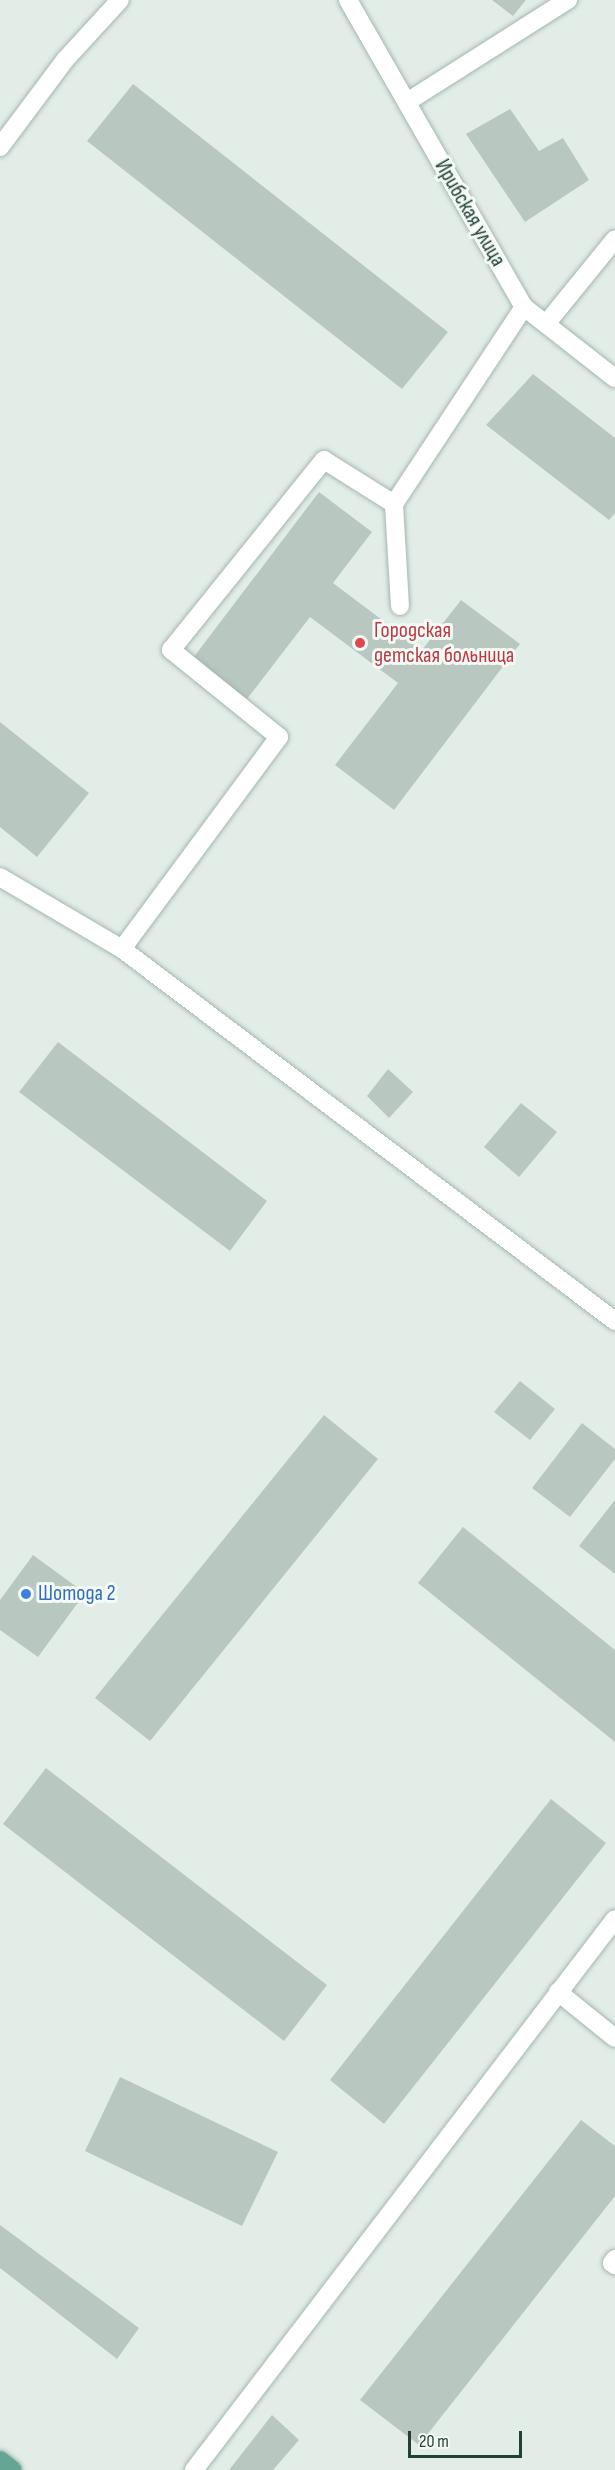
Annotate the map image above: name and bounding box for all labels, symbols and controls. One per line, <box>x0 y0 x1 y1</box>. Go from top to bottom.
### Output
street label: Ирибская улица <box>429 155 511 271</box>
place label: Городская детская больница <box>374 617 514 668</box>
marker: Городская детская больница <box>351 634 369 652</box>
place label: Шотода 2 <box>38 1581 116 1607</box>
marker: Шотода 2 <box>19 1587 33 1601</box>
scale bar <box>411 2419 525 2457</box>
text: 20 m <box>419 2431 449 2452</box>

